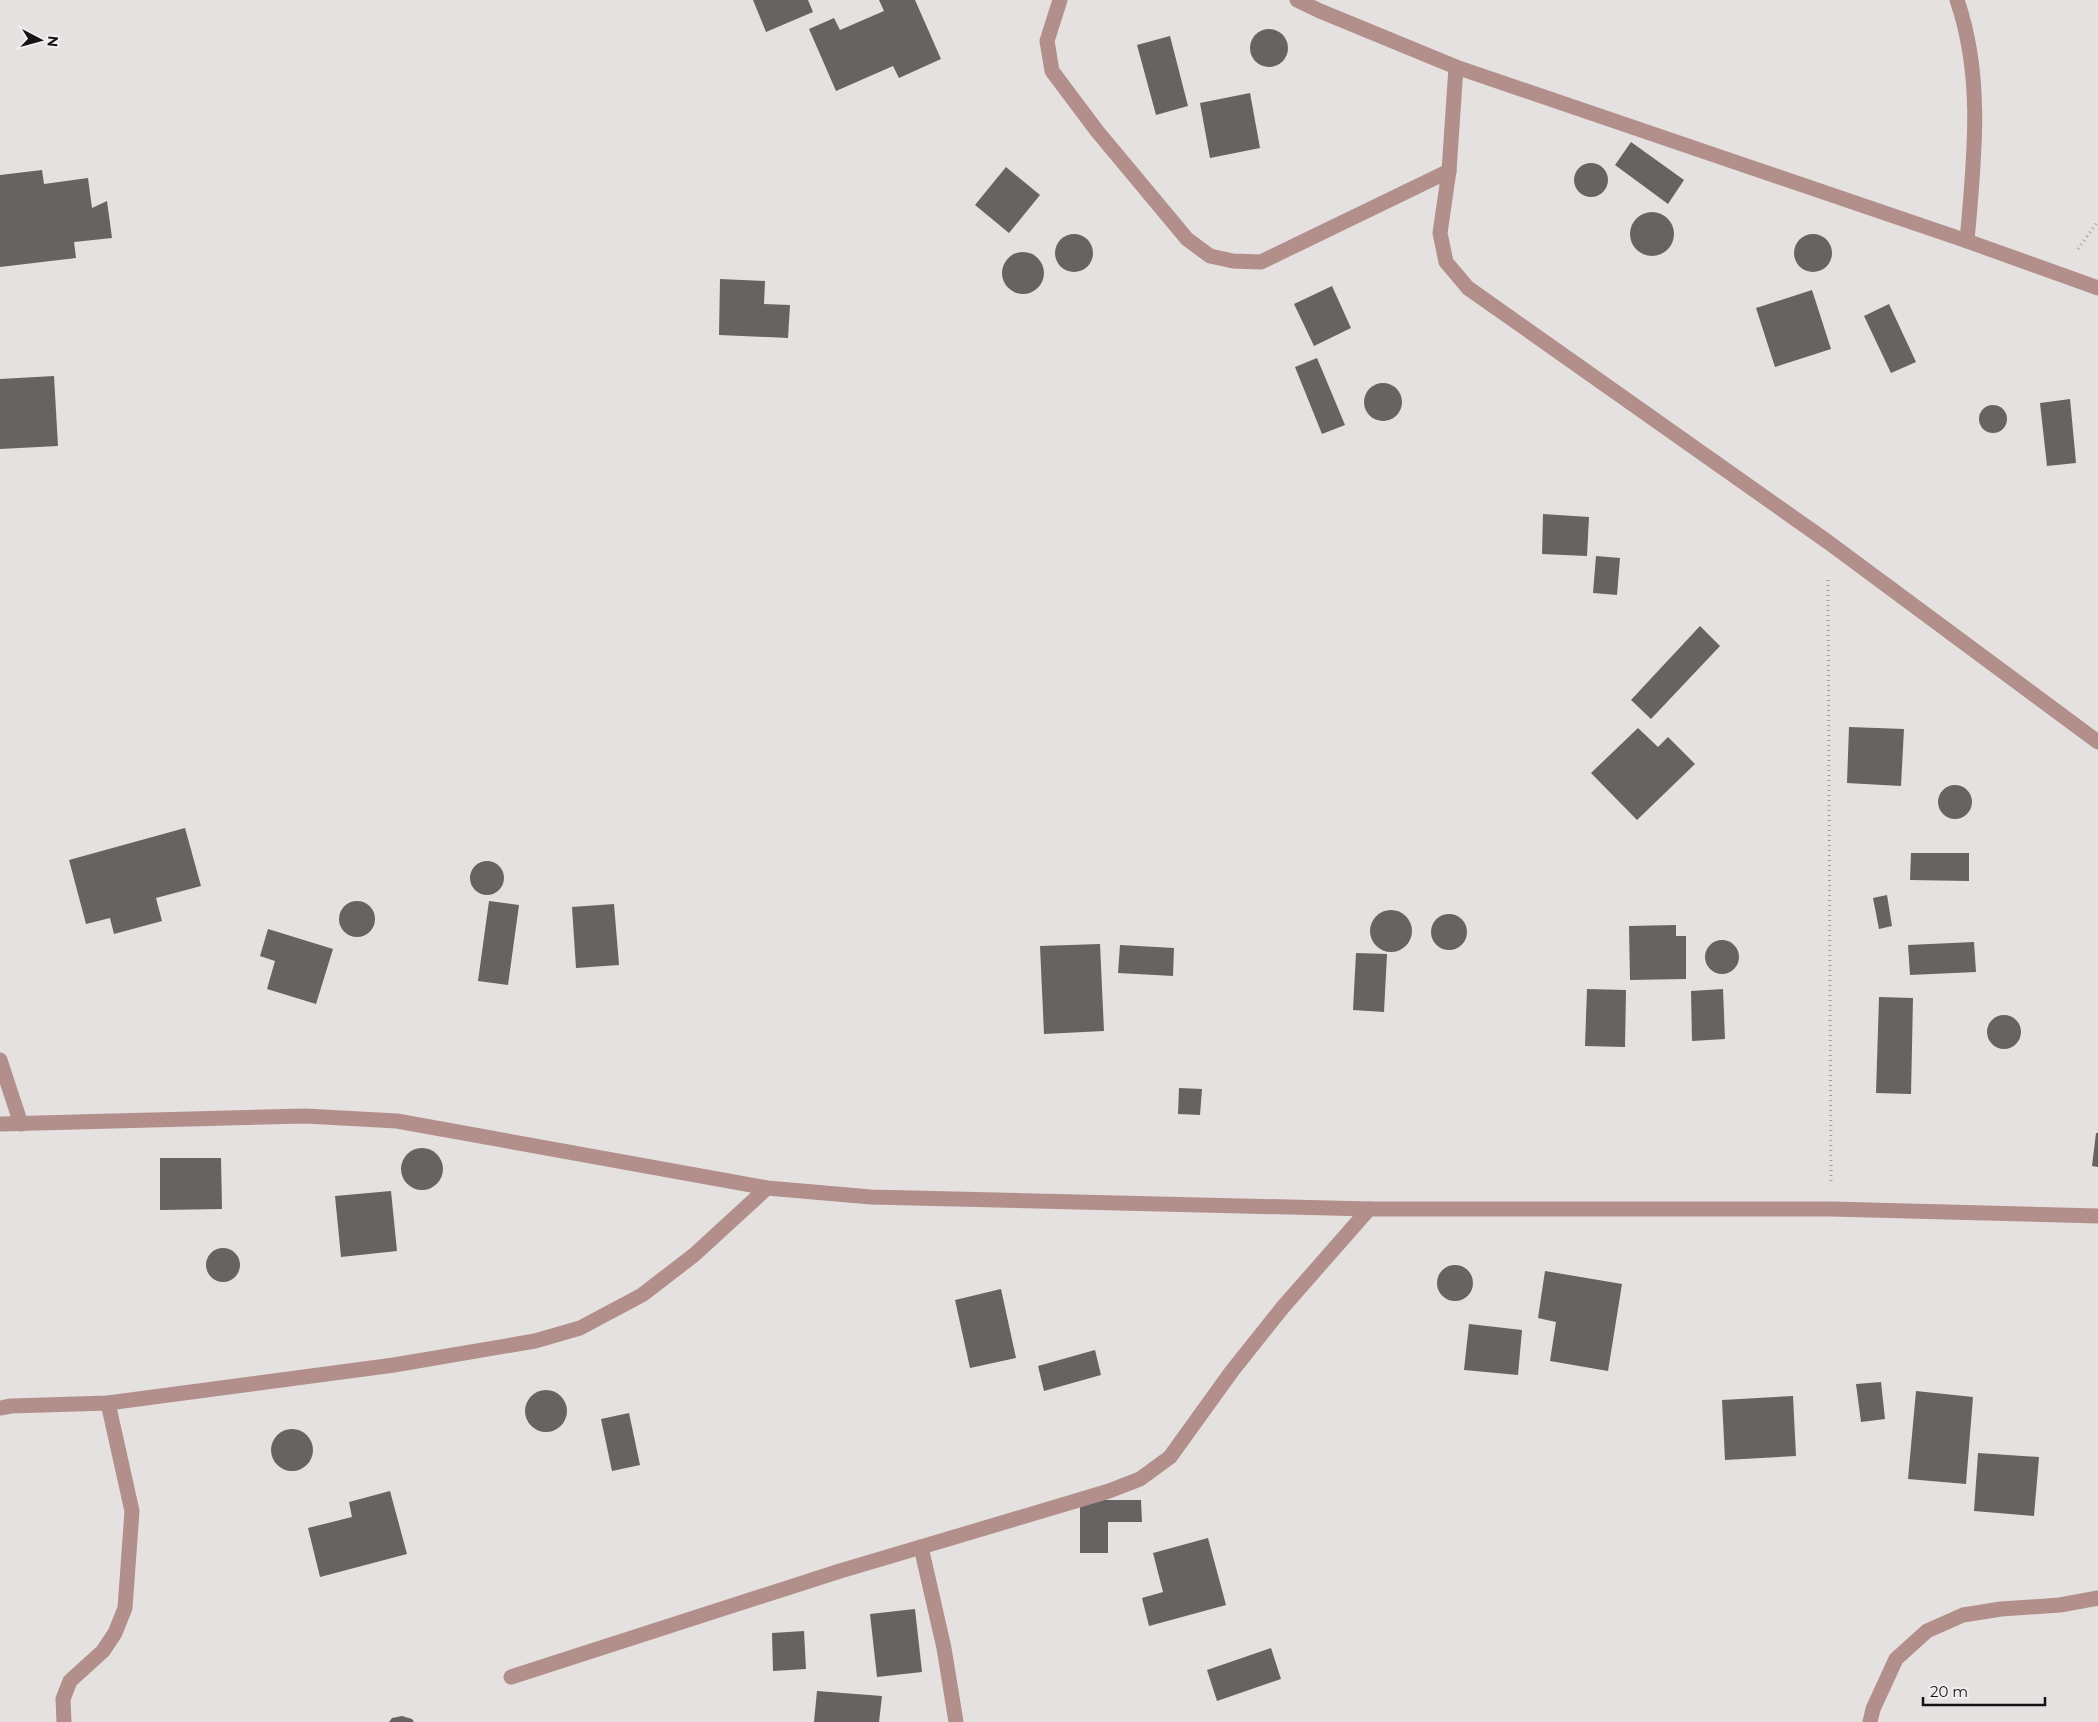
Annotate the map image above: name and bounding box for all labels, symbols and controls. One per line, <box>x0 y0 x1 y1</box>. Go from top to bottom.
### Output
north arrow <box>15 15 65 65</box>
text: N <box>43 35 62 48</box>
scale bar <box>1923 1674 2046 1706</box>
text: 20 m <box>1930 1682 1968 1701</box>

